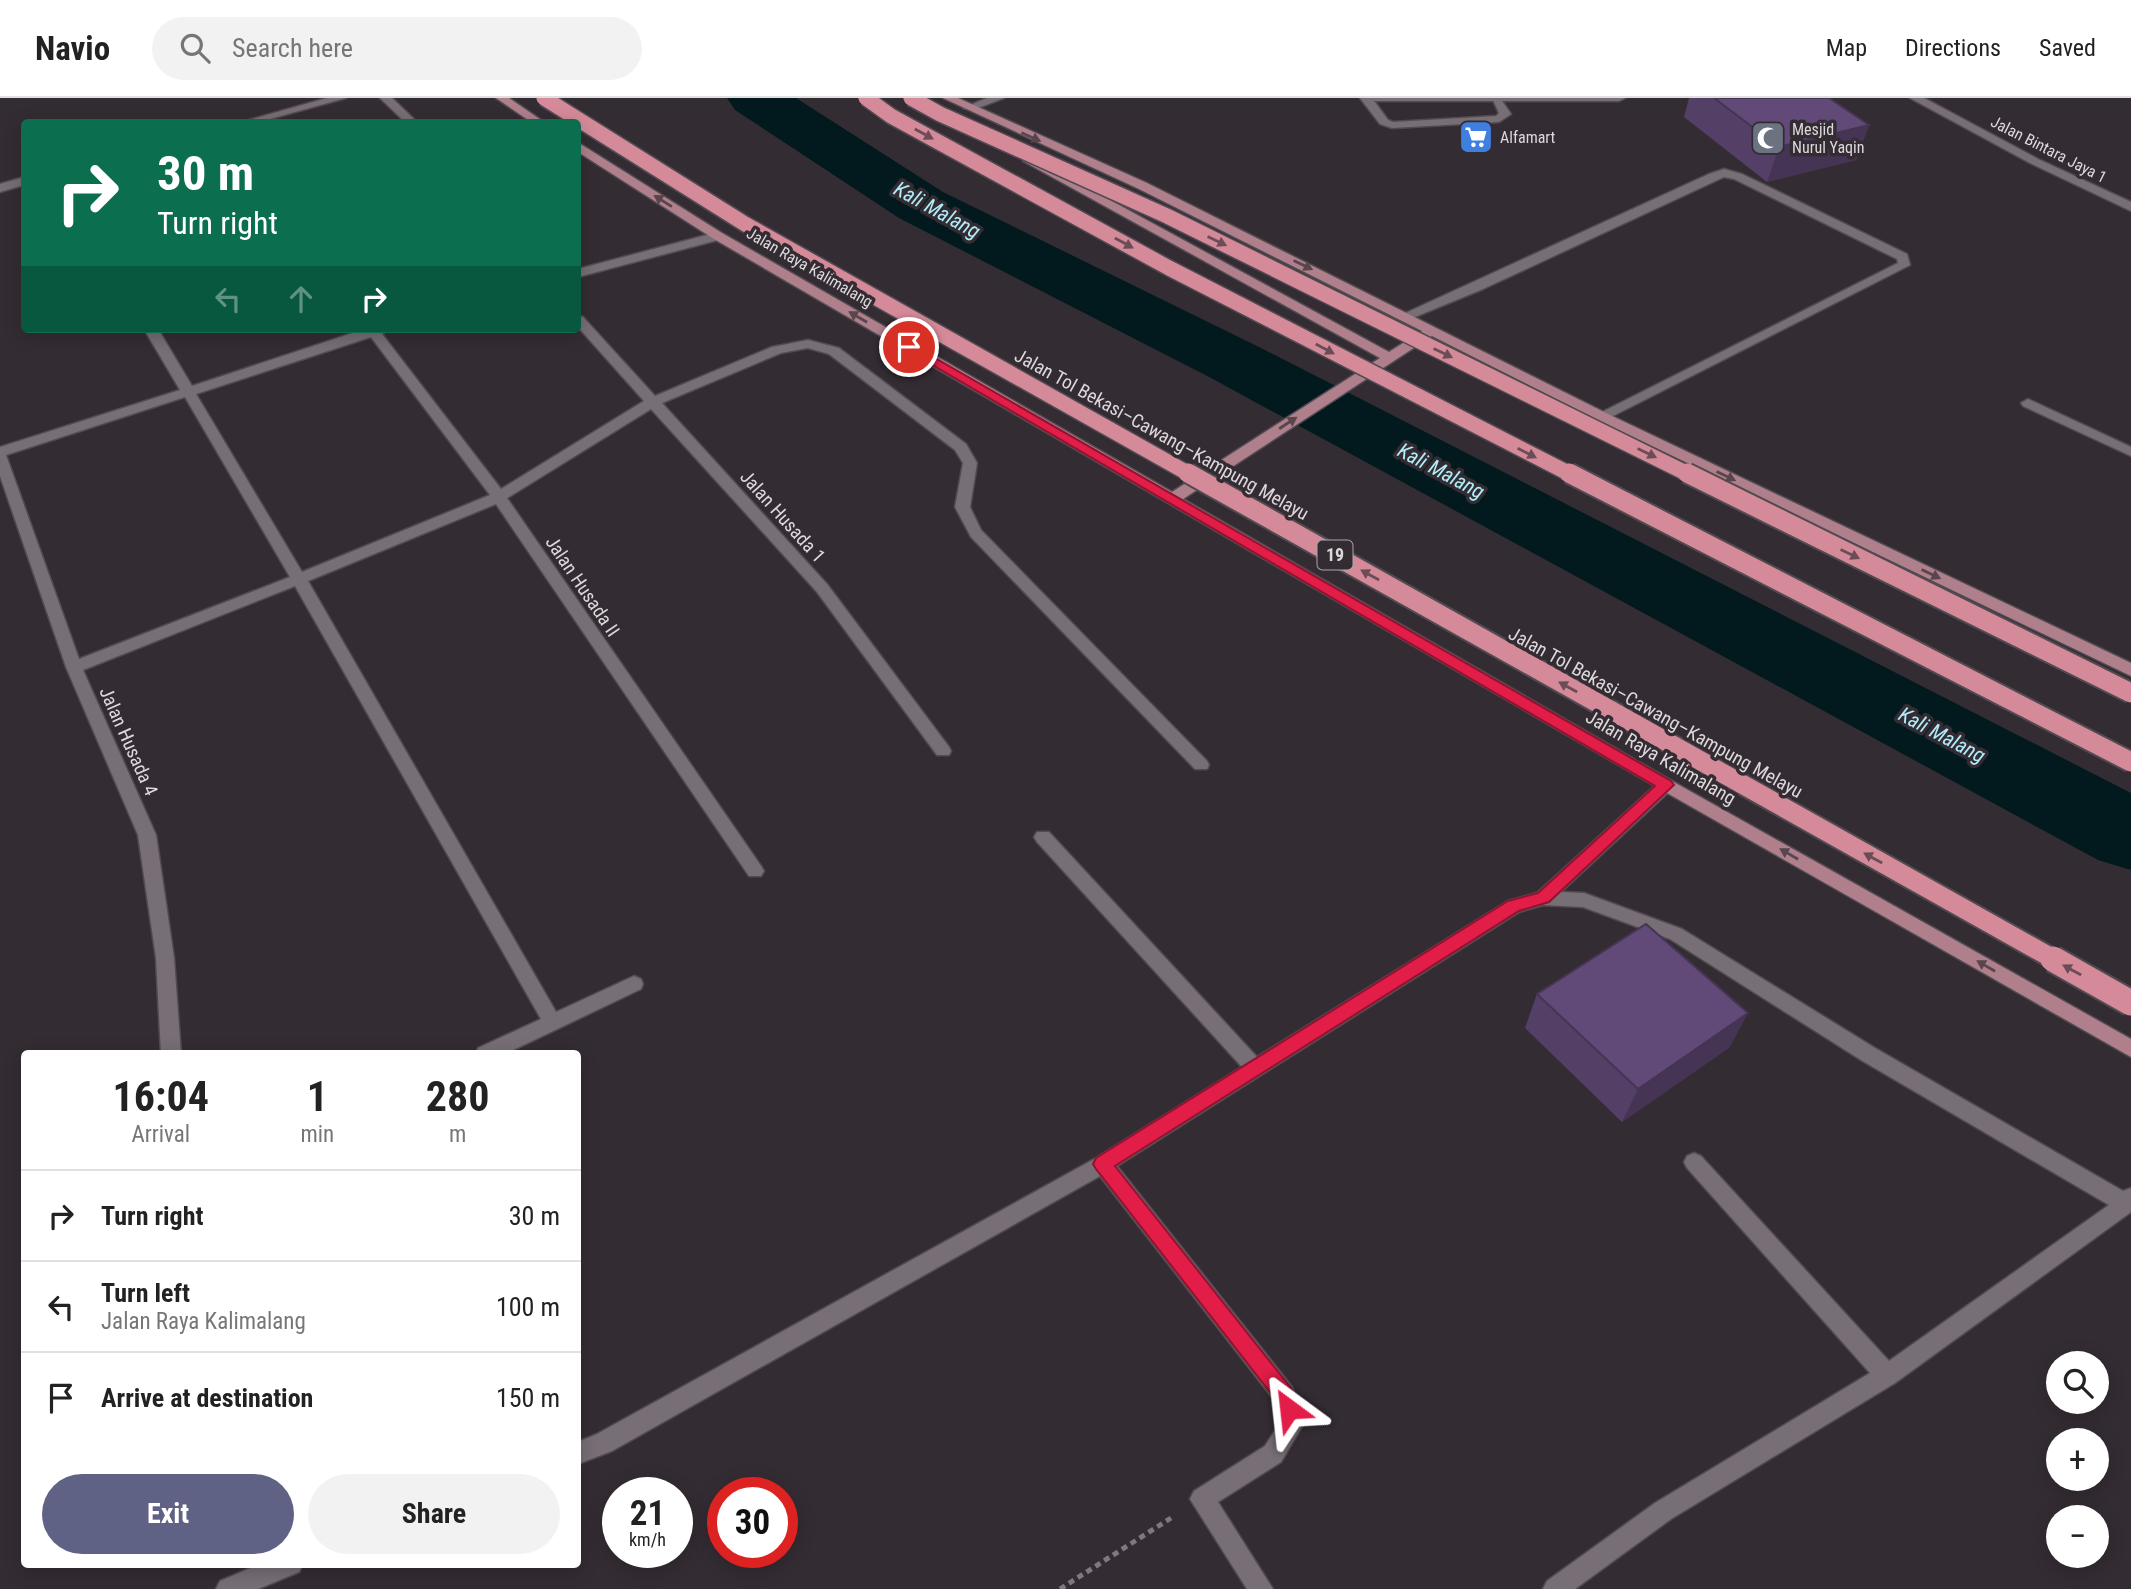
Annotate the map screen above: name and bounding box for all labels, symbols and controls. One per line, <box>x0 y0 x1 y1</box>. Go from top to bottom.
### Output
search box <box>152 17 642 80</box>
text: Navio <box>35 29 110 68</box>
icon: search <box>176 29 214 67</box>
text: Search here <box>232 33 353 63</box>
text: Map <box>1826 34 1867 62</box>
text: Directions <box>1905 34 2001 62</box>
text: Saved <box>2039 34 2096 62</box>
street label: Jalan Bintara Jaya 1 <box>1988 112 2110 187</box>
supermarket icon: Alfamart <box>1457 118 1495 156</box>
mosque icon: Mesjid Nurul Yaqin <box>1749 119 1787 157</box>
place label: Mesjid Nurul Yaqin <box>1792 120 1865 157</box>
one-way arrow <box>914 128 934 140</box>
place label: Alfamart <box>1500 128 1556 147</box>
one-way arrow <box>1021 131 1041 143</box>
text: 30 m <box>157 145 254 202</box>
icon: right <box>42 147 133 238</box>
water label: Kali Malang <box>890 177 984 243</box>
one-way arrow <box>653 195 672 208</box>
text: Turn right <box>157 204 278 242</box>
street label: Jalan Raya Kalimalang <box>743 224 876 311</box>
one-way arrow <box>1207 235 1227 246</box>
one-way arrow <box>1114 237 1133 249</box>
one-way arrow <box>1293 260 1313 271</box>
icon: left <box>209 280 247 318</box>
icon: ahead <box>282 280 320 318</box>
icon: right <box>355 280 393 318</box>
one-way arrow <box>849 311 868 323</box>
pin <box>879 317 939 377</box>
icon: arrive <box>890 328 928 366</box>
one-way arrow <box>1315 343 1335 355</box>
street label: Jalan Tol Bekasi–Cawang–Kampung Melayu <box>1011 344 1313 525</box>
one-way arrow <box>1433 347 1453 358</box>
one-way arrow <box>1278 417 1297 430</box>
water label: Kali Malang <box>1394 438 1488 504</box>
one-way arrow <box>1517 448 1537 459</box>
one-way arrow <box>1637 448 1657 459</box>
street label: Jalan Husada 1 <box>735 465 830 567</box>
one-way arrow <box>1716 470 1736 482</box>
street label: Jalan Husada II <box>540 532 625 641</box>
road number: 19 <box>1318 541 1352 570</box>
one-way arrow <box>1840 549 1860 560</box>
one-way arrow <box>1921 568 1941 580</box>
one-way arrow <box>1360 569 1380 581</box>
street label: Jalan Tol Bekasi–Cawang–Kampung Melayu <box>1505 622 1807 803</box>
one-way arrow <box>1559 681 1578 693</box>
street label: Jalan Husada 4 <box>94 683 163 799</box>
water label: Kali Malang <box>1895 702 1989 768</box>
street label: Jalan Raya Kalimalang <box>1582 705 1740 810</box>
one-way arrow <box>1779 848 1798 860</box>
one-way arrow <box>1864 852 1883 864</box>
one-way arrow <box>1977 960 1996 973</box>
one-way arrow <box>2062 964 2081 976</box>
text: 16:04 <box>113 1072 209 1121</box>
text: 1 <box>307 1072 328 1121</box>
text: 280 <box>426 1072 489 1121</box>
text: Arrival <box>131 1121 190 1148</box>
text: min <box>300 1121 334 1148</box>
text: m <box>449 1121 466 1148</box>
icon: right <box>42 1197 80 1235</box>
text: Turn right <box>101 1201 203 1231</box>
text: 30 m <box>509 1201 560 1231</box>
text: Turn left <box>101 1278 190 1308</box>
icon: left <box>42 1288 80 1326</box>
text: 100 m <box>496 1292 560 1322</box>
text: Jalan Raya Kalimalang <box>101 1308 306 1335</box>
map controls <box>2046 1351 2109 1568</box>
button: search <box>2046 1351 2109 1414</box>
position arrow <box>1252 1372 1326 1446</box>
icon: arrive <box>42 1379 80 1417</box>
text: Arrive at destination <box>101 1383 313 1413</box>
text: 150 m <box>496 1383 560 1413</box>
button: + <box>2046 1428 2109 1491</box>
button: Exit <box>42 1474 294 1554</box>
button: Share <box>308 1474 560 1554</box>
speed limit sign: 30 <box>707 1477 798 1568</box>
text: 21 <box>630 1493 665 1534</box>
button: − <box>2046 1505 2109 1568</box>
text: km/h <box>629 1529 666 1550</box>

